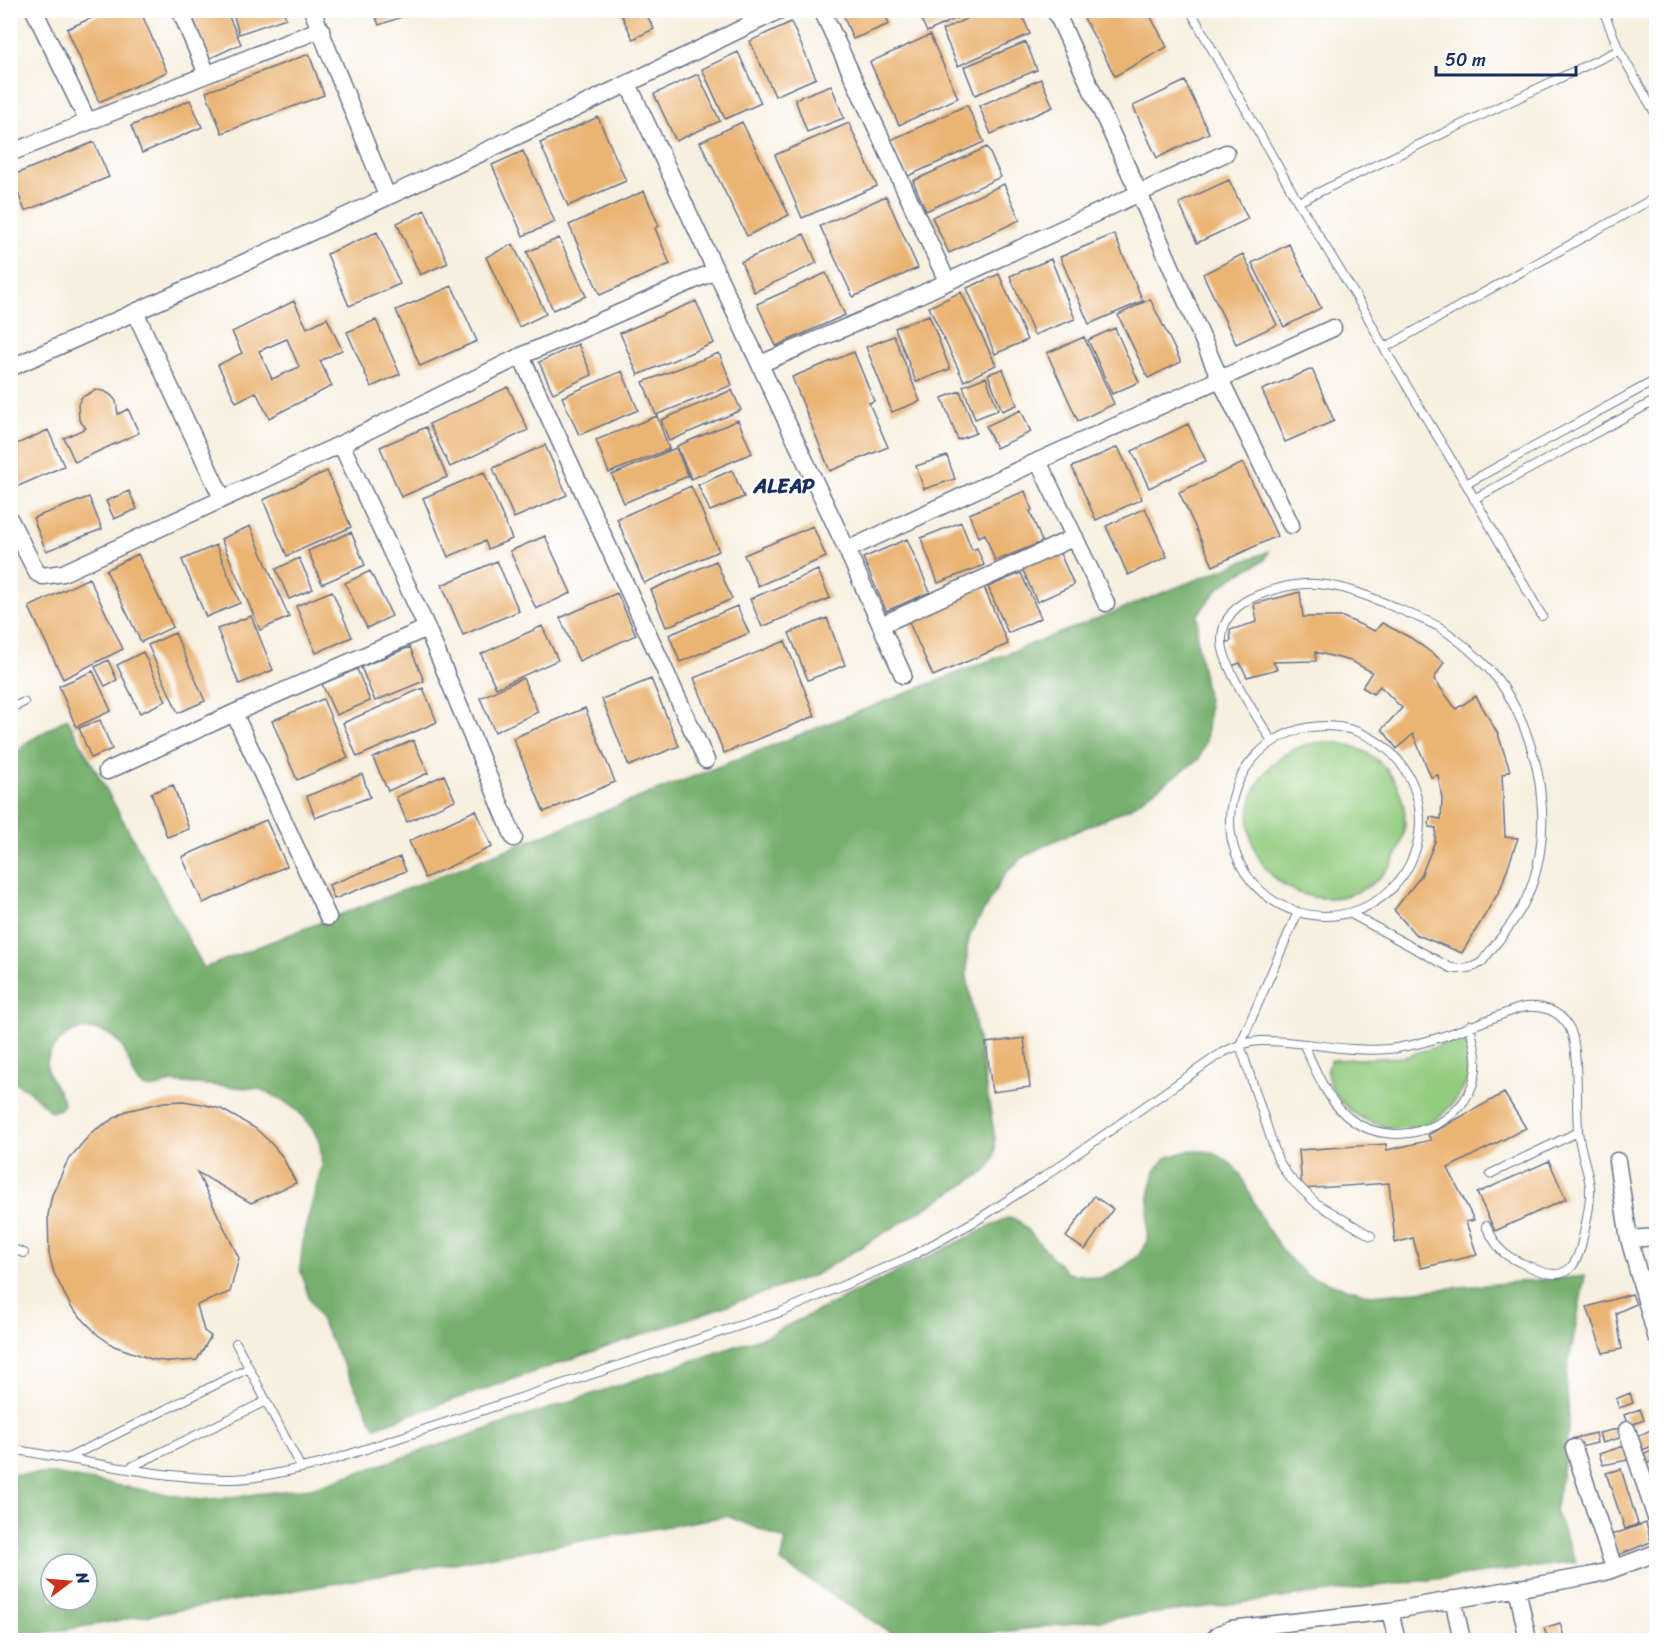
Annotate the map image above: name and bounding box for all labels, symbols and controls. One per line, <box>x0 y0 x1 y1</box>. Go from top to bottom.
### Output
scale bar <box>1436 39 1576 77</box>
text: 50 m <box>1445 44 1486 76</box>
district label: ALEAP <box>752 467 815 505</box>
north arrow <box>39 1552 99 1612</box>
text: N <box>67 1568 99 1588</box>

